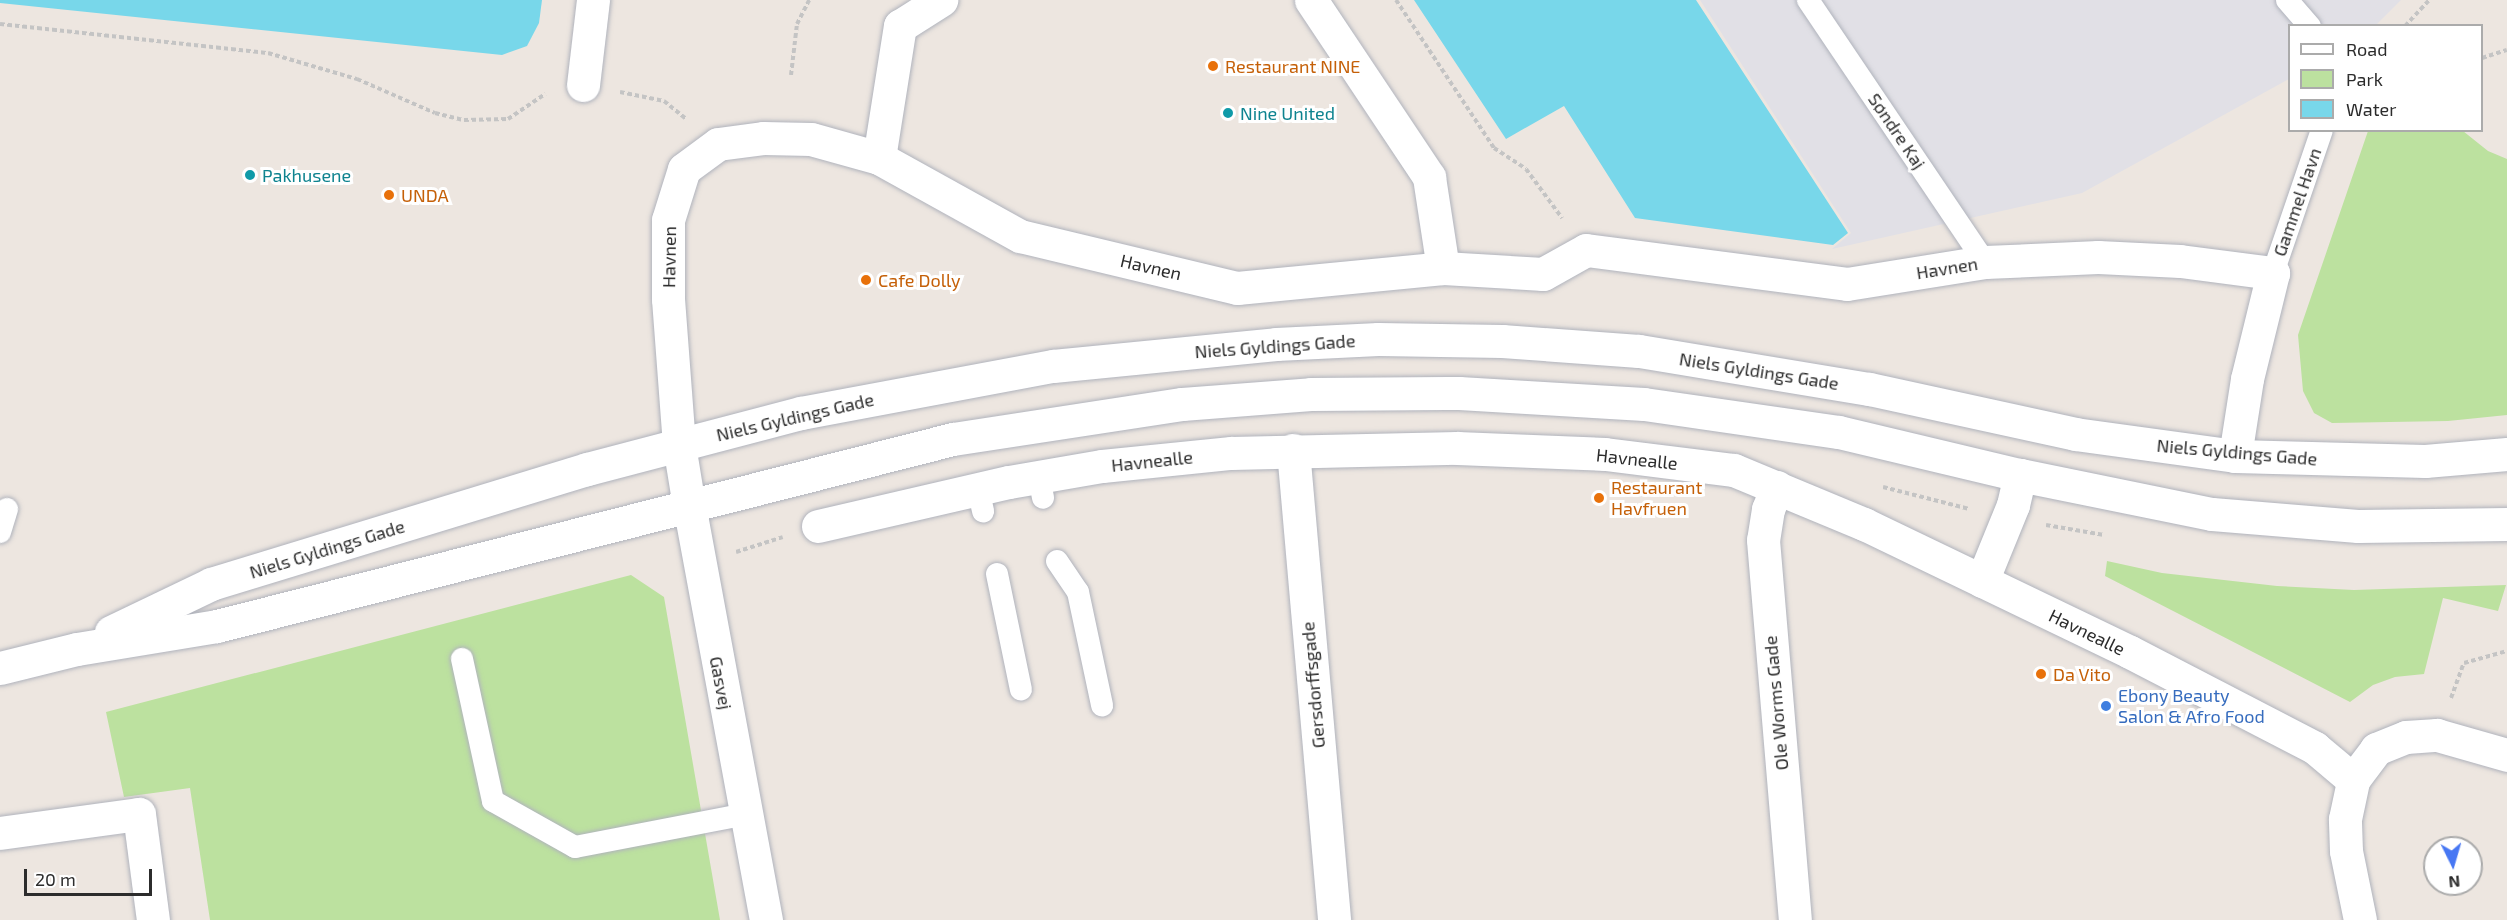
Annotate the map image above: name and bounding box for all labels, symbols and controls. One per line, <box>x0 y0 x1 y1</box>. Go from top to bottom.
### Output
legend <box>2288 24 2483 132</box>
text: Road <box>2346 38 2387 60</box>
place label: Restaurant NINE <box>1225 55 1360 77</box>
marker: Restaurant NINE <box>1206 59 1220 73</box>
text: Park <box>2346 68 2383 90</box>
street label: Søndre Kaj <box>1864 89 1930 173</box>
text: Water <box>2346 98 2396 120</box>
place label: Nine United <box>1240 102 1335 124</box>
marker: Nine United <box>1221 106 1235 120</box>
street label: Gammel Havn <box>2268 145 2326 259</box>
place label: Pakhusene <box>262 164 351 186</box>
marker: Pakhusene <box>243 168 257 182</box>
place label: UNDA <box>401 184 449 206</box>
marker: UNDA <box>382 188 396 202</box>
street label: Havnen <box>658 226 680 288</box>
street label: Havnen <box>1118 250 1184 284</box>
street label: Havnen <box>1915 252 1979 284</box>
place label: Cafe Dolly <box>878 269 961 291</box>
marker: Cafe Dolly <box>859 273 873 287</box>
street label: Niels Gyldings Gade <box>1194 330 1356 362</box>
street label: Niels Gyldings Gade <box>1678 348 1840 394</box>
street label: Niels Gyldings Gade <box>714 388 876 446</box>
street label: Niels Gyldings Gade <box>2156 434 2318 470</box>
street label: Havnealle <box>1595 444 1679 474</box>
street label: Havnealle <box>1110 446 1194 476</box>
place label: Restaurant Havfruen <box>1611 477 1702 520</box>
marker: Restaurant Havfruen <box>1592 491 1606 505</box>
street label: Niels Gyldings Gade <box>247 515 407 583</box>
street label: Havnealle <box>2046 604 2128 660</box>
street label: Gersdorffsgade <box>1297 621 1329 749</box>
street label: Ole Worms Gade <box>1759 635 1793 771</box>
street label: Gasvej <box>705 654 737 712</box>
place label: Da Vito <box>2053 663 2111 685</box>
marker: Da Vito <box>2034 667 2048 681</box>
place label: Ebony Beauty Salon & Afro Food <box>2118 685 2265 728</box>
marker: Ebony Beauty Salon & Afro Food <box>2099 699 2113 713</box>
north arrow <box>2423 836 2483 896</box>
scale bar <box>27 857 154 895</box>
text: 20 m <box>35 868 76 890</box>
text: N <box>2448 872 2461 892</box>

